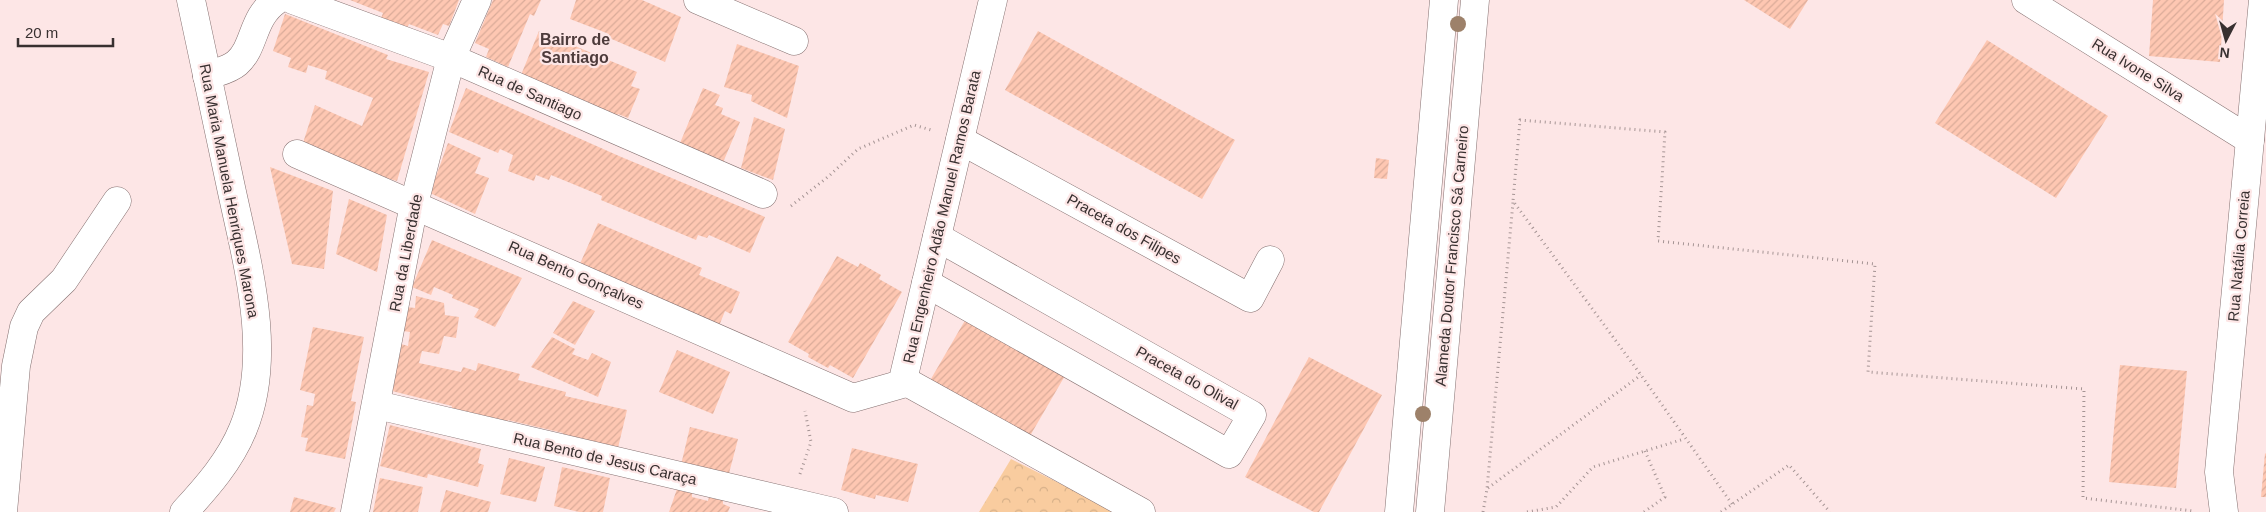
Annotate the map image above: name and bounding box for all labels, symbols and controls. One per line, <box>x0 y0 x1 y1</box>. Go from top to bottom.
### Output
scale bar <box>18 15 112 47</box>
north arrow <box>2201 15 2251 65</box>
text: 20 m <box>25 24 58 41</box>
district label: Bairro de Santiago <box>540 31 610 66</box>
street label: Rua Ivone Silva <box>2089 35 2188 105</box>
text: N <box>2219 44 2231 61</box>
street label: Rua Maria Manuela Henriques Marona <box>196 62 263 320</box>
street label: Rua de Santiago <box>476 62 585 123</box>
street label: Rua Engenheiro Adão Manuel Ramos Barata <box>899 68 984 365</box>
street label: Alameda Doutor Francisco Sá Carneiro <box>1432 125 1471 387</box>
street label: Rua Natália Correia <box>2224 189 2253 322</box>
street label: Praceta dos Filipes <box>1064 190 1184 267</box>
street label: Rua da Liberdade <box>386 193 425 313</box>
street label: Rua Bento Gonçalves <box>506 237 646 312</box>
street label: Praceta do Olival <box>1133 342 1241 413</box>
street label: Rua Bento de Jesus Caraça <box>512 429 699 488</box>

